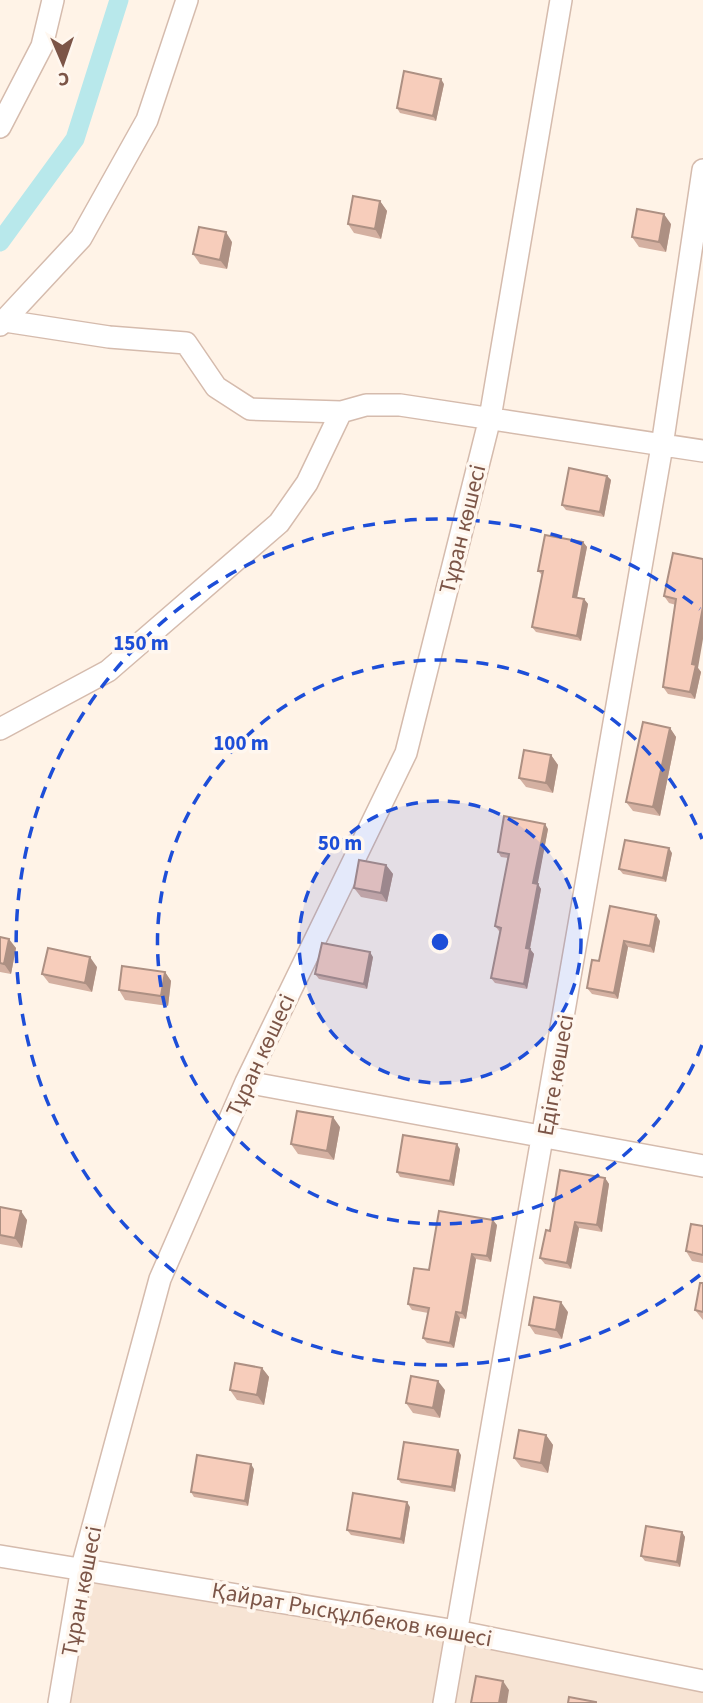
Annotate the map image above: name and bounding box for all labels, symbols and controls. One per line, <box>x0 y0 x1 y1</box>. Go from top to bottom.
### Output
north arrow <box>28 28 98 98</box>
text: С <box>58 65 70 92</box>
street label: Тұран көшесі <box>430 461 494 597</box>
text: 150 m <box>113 628 169 658</box>
text: 100 m <box>213 728 269 758</box>
text: 50 m <box>318 828 362 858</box>
centre of rings <box>428 930 452 954</box>
street label: Тұран көшесі <box>218 988 303 1122</box>
street label: Едіге көшесі <box>529 1012 582 1138</box>
street label: Тұран көшесі <box>53 1523 110 1659</box>
street label: Қайрат Рысқұлбеков көшесі <box>209 1574 495 1655</box>

